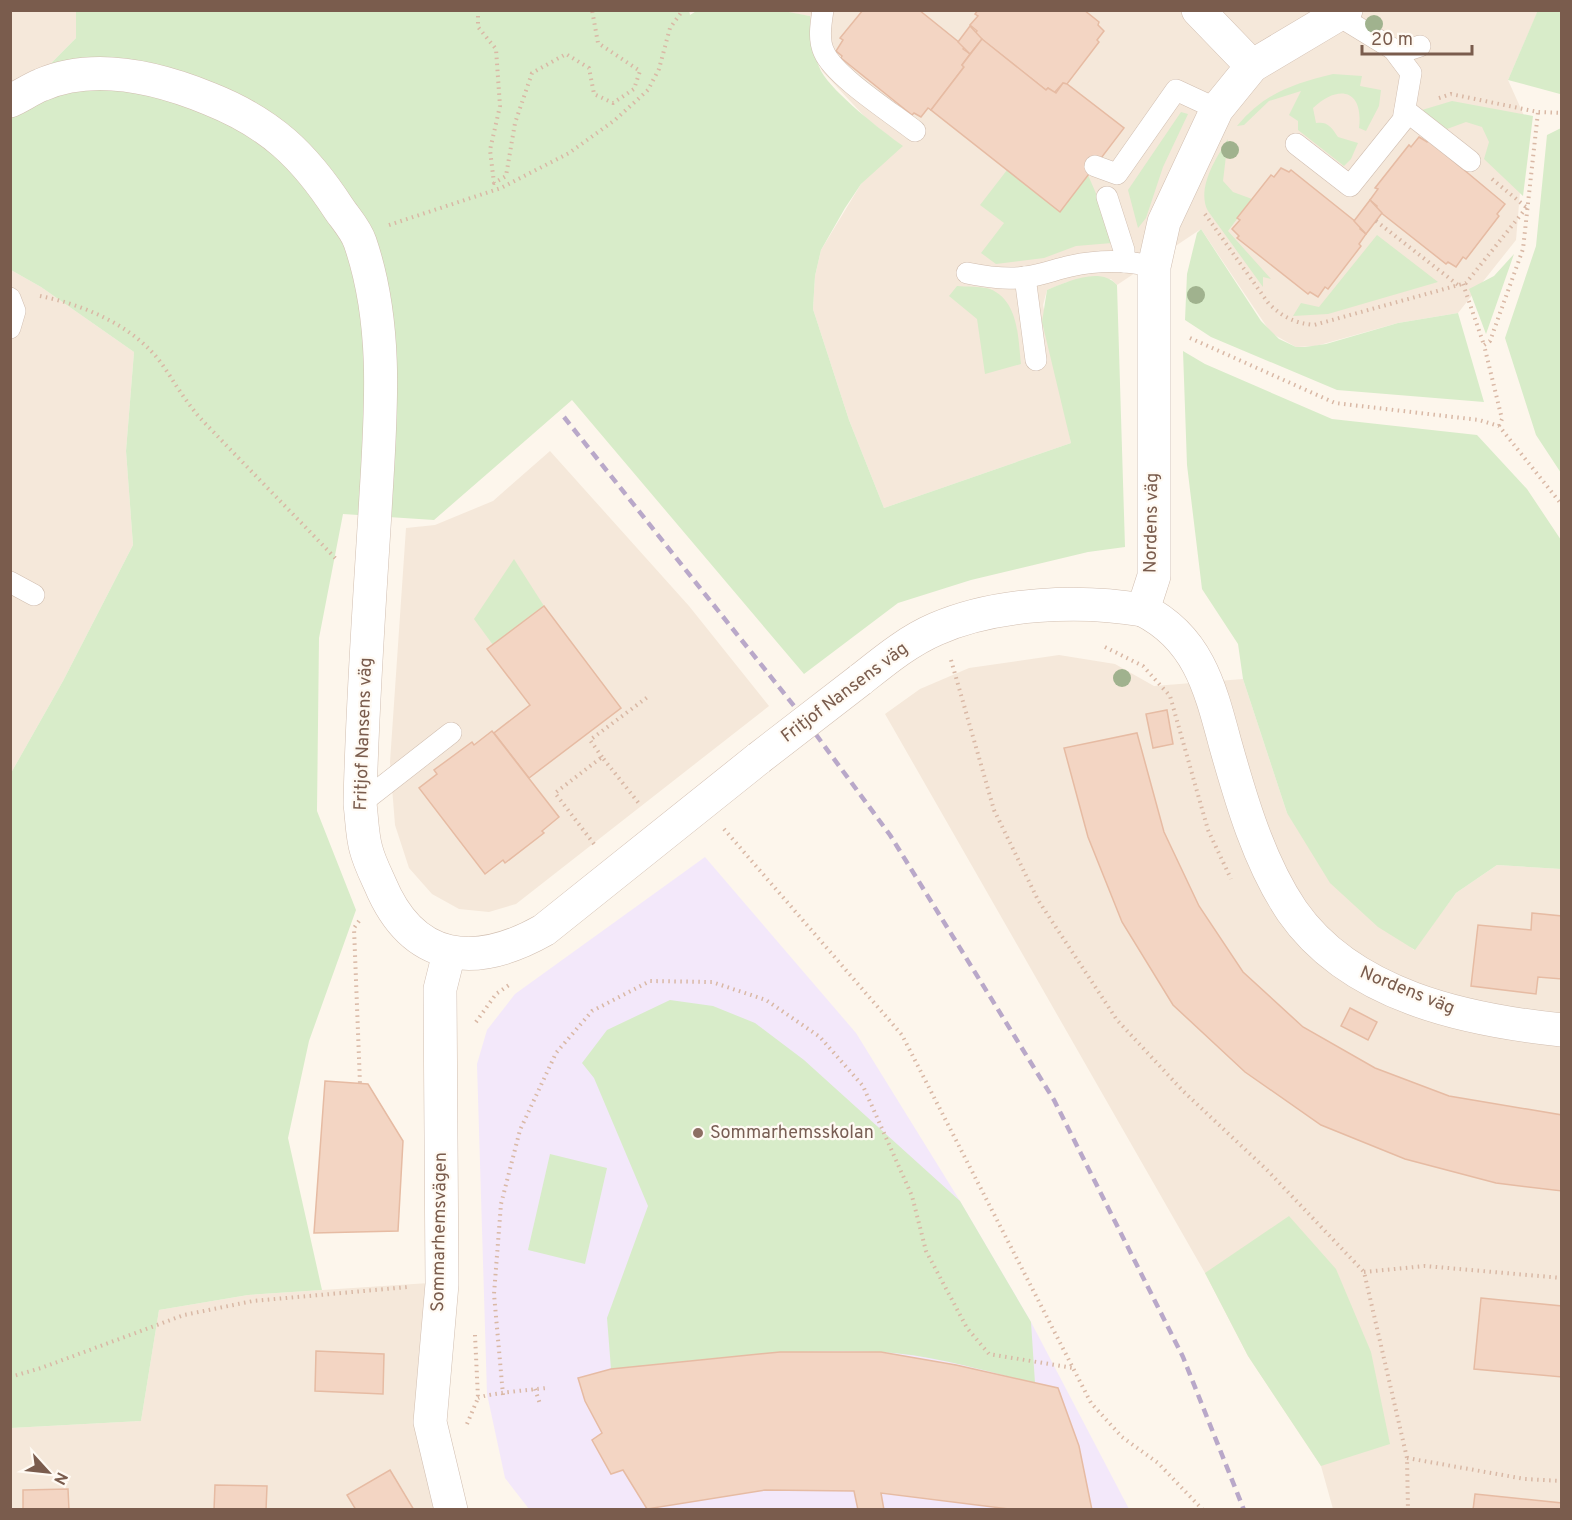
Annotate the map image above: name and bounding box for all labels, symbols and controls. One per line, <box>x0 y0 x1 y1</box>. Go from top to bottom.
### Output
scale bar <box>1362 18 1472 56</box>
text: 20 m <box>1371 29 1413 52</box>
street label: Nordens väg <box>1140 473 1164 573</box>
street label: Fritjof Nansens väg <box>777 638 913 748</box>
street label: Fritjof Nansens väg <box>350 657 378 811</box>
street label: Nordens väg <box>1356 962 1458 1020</box>
place label: Sommarhemsskolan <box>710 1122 874 1145</box>
marker: Sommarhemsskolan <box>691 1126 705 1140</box>
street label: Sommarhemsvägen <box>427 1152 453 1312</box>
north arrow <box>18 1442 78 1502</box>
text: N <box>48 1468 71 1488</box>

